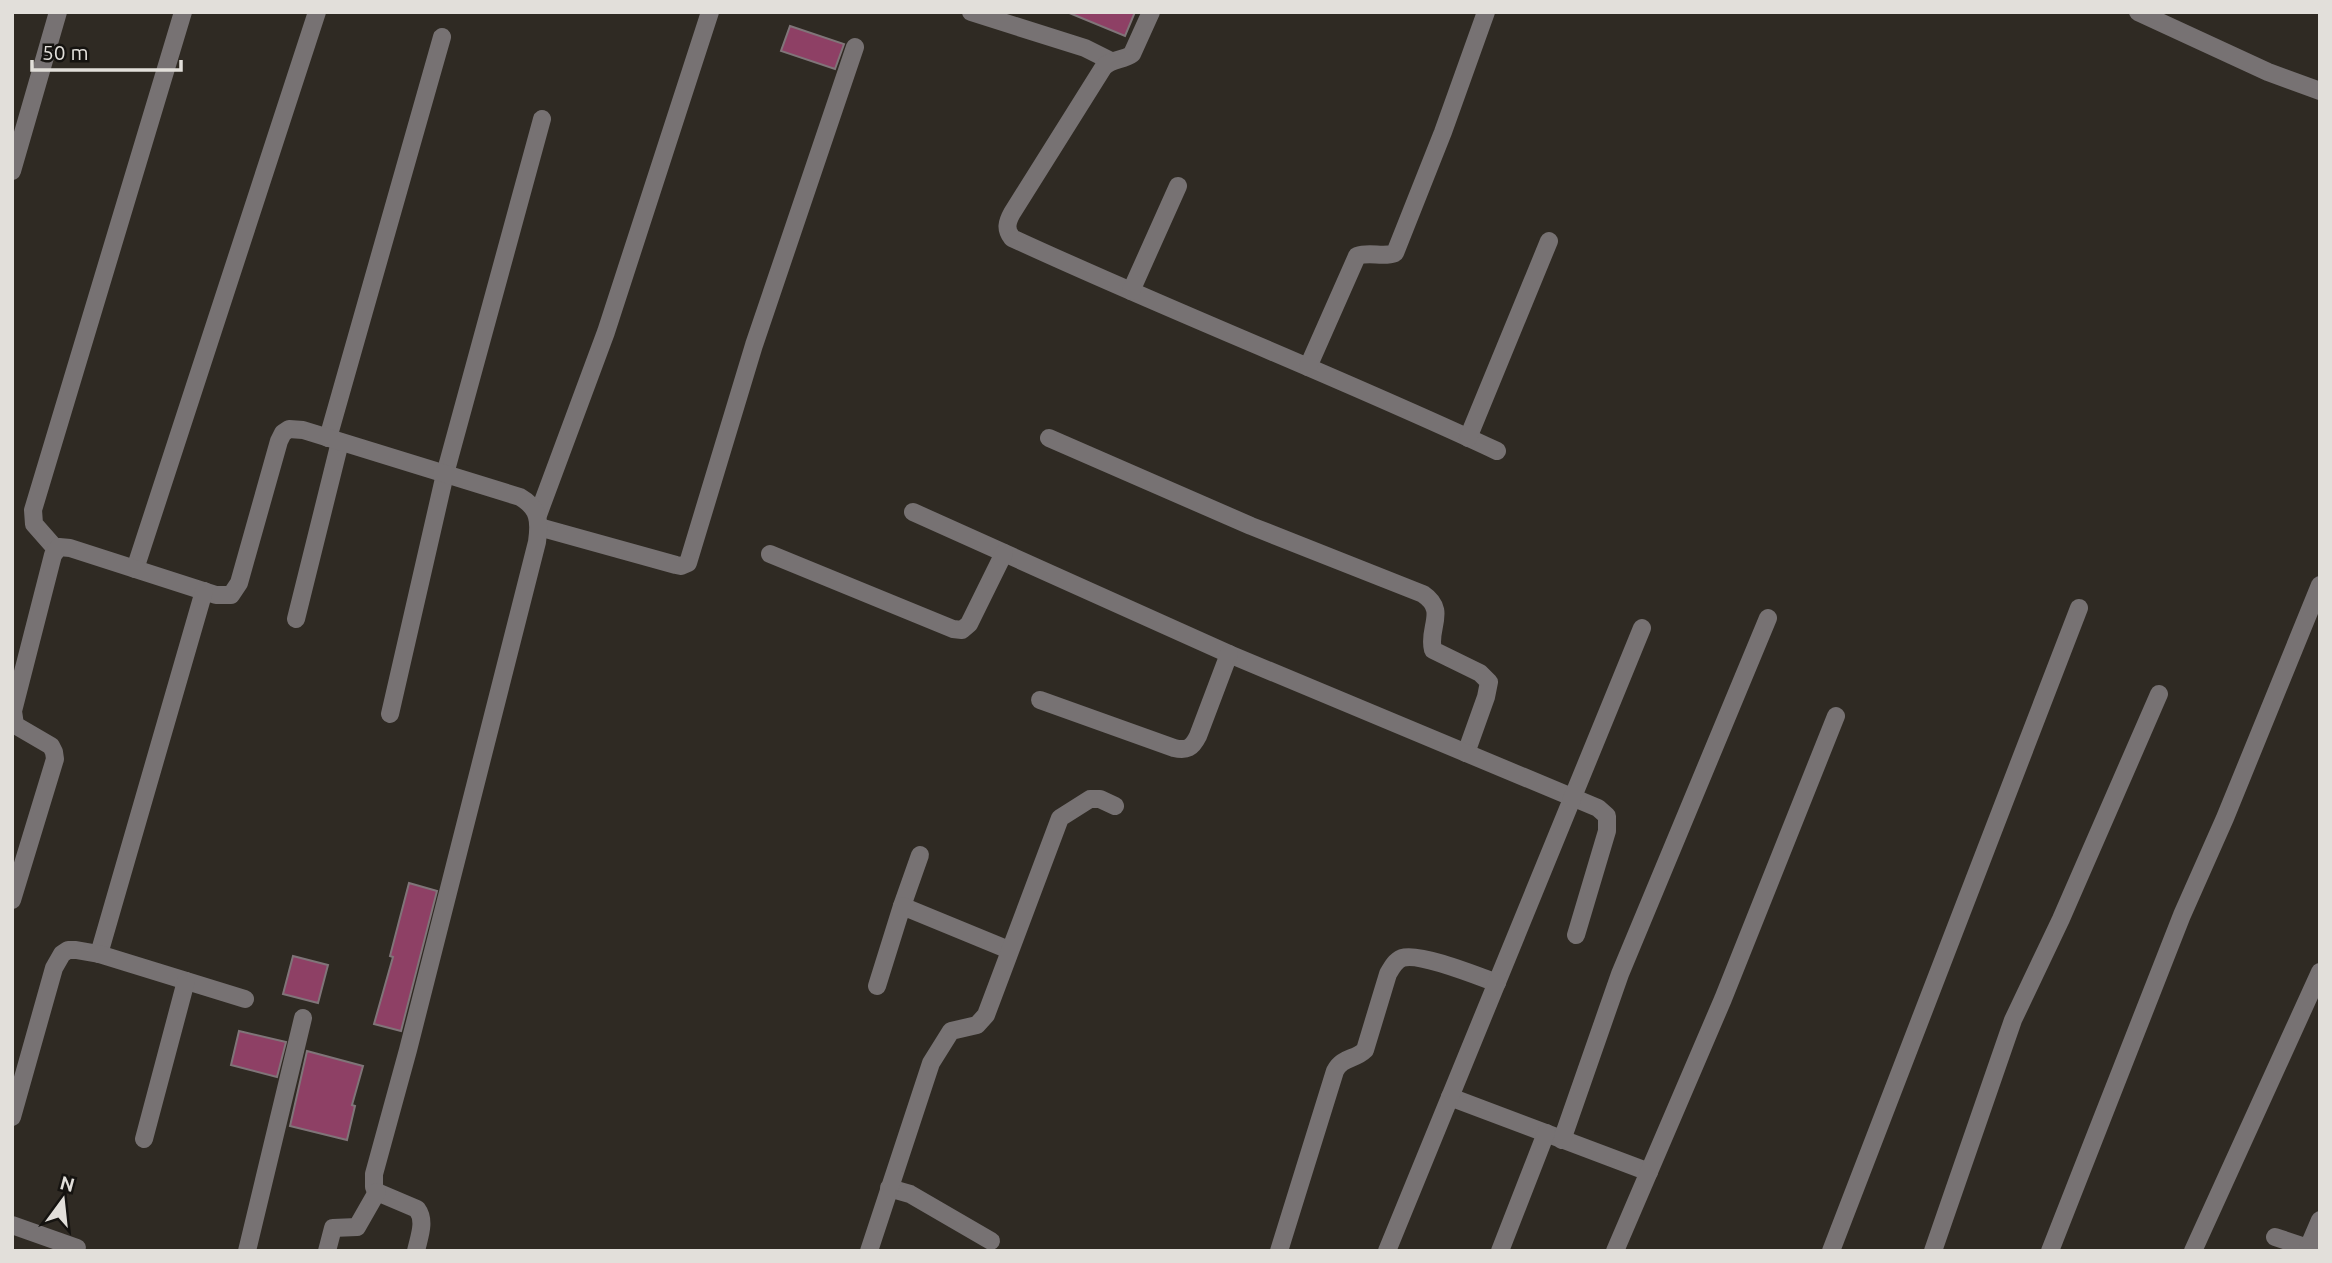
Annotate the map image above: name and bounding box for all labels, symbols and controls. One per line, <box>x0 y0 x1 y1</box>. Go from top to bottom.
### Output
scale bar <box>32 28 180 72</box>
text: 50 m <box>42 40 89 64</box>
north arrow <box>28 1165 98 1235</box>
text: N <box>58 1171 77 1196</box>

